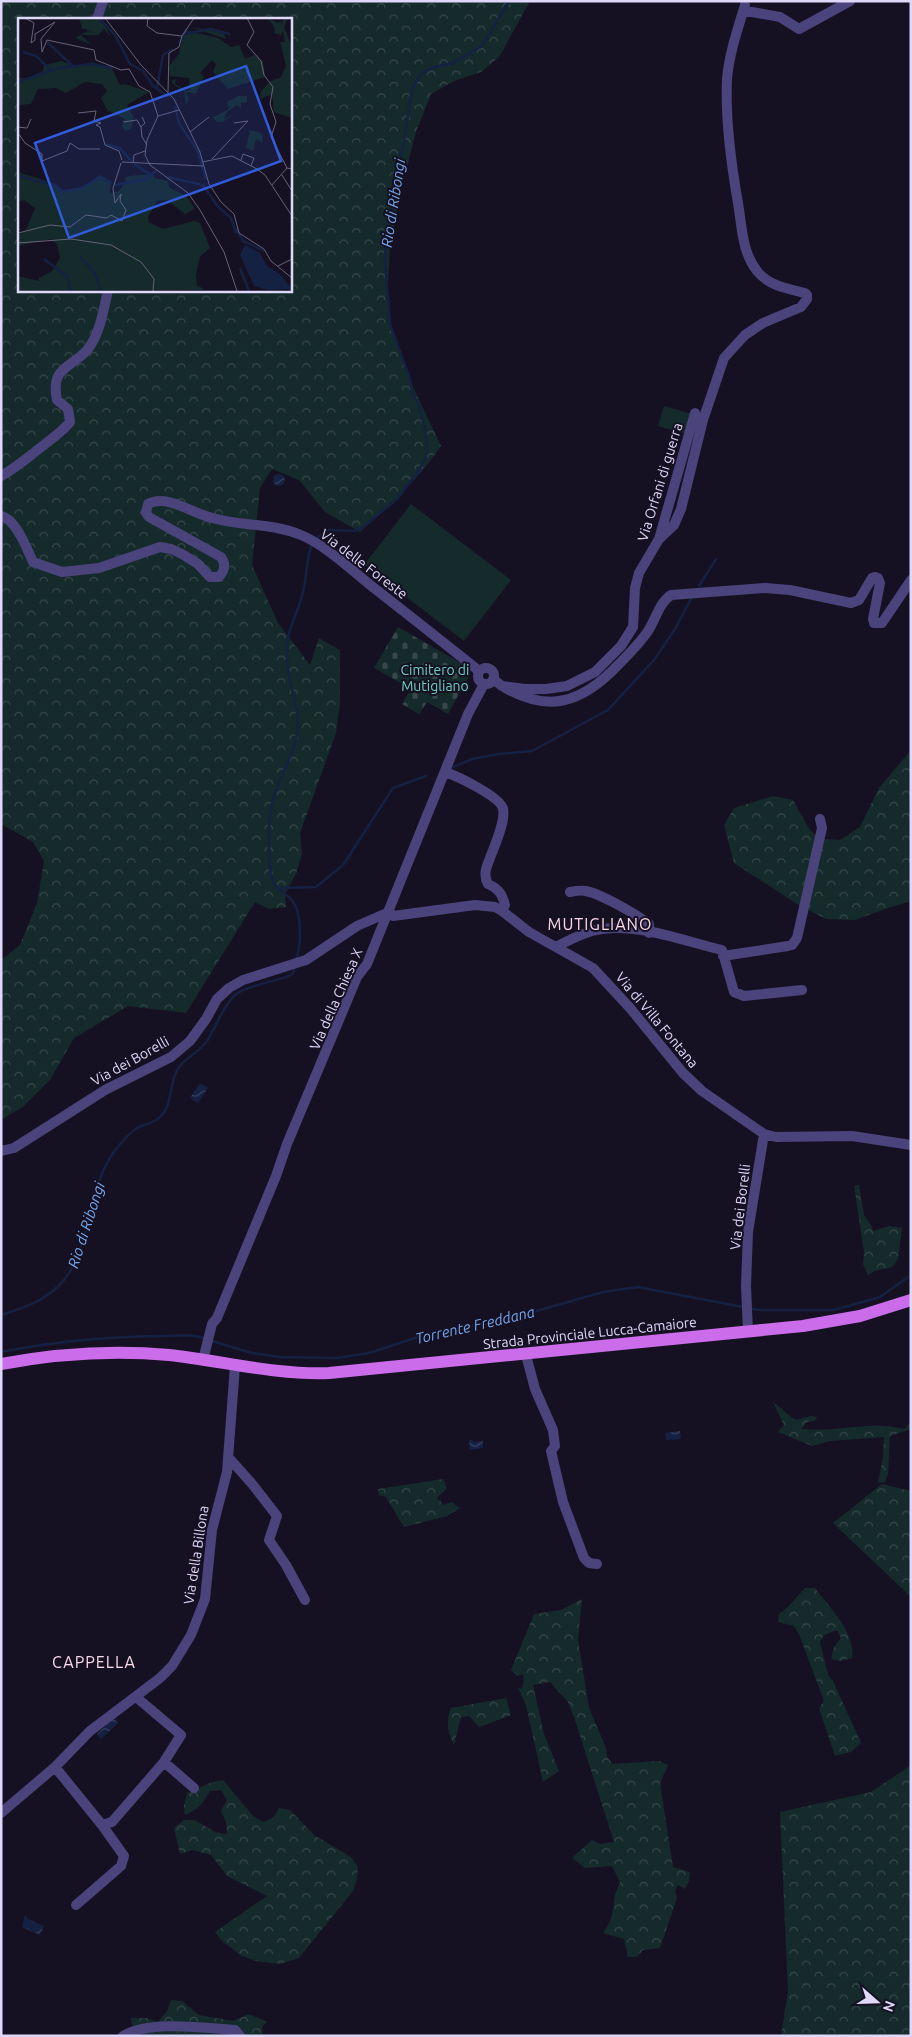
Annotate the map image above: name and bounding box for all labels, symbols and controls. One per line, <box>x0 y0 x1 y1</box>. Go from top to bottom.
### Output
inset map <box>18 18 291 291</box>
water label: Rio di Ribongi <box>378 156 409 249</box>
street label: Via Orfani di guerra <box>634 421 686 543</box>
street label: Via delle Foreste <box>317 526 411 602</box>
park label: Cimitero di Mutigliano <box>401 662 469 694</box>
district label: MUTIGLIANO <box>548 915 652 933</box>
street label: Via della Chiesa X <box>306 945 366 1052</box>
street label: Via di Villa Fontana <box>612 969 702 1071</box>
street label: Via dei Borelli <box>88 1033 172 1089</box>
street label: Via dei Borelli <box>727 1163 753 1251</box>
water label: Rio di Ribongi <box>64 1179 108 1270</box>
water label: Torrente Freddana <box>414 1303 536 1347</box>
street label: Strada Provinciale Lucca-Camaiore <box>482 1314 698 1352</box>
street label: Via della Billona <box>180 1504 212 1606</box>
district label: CAPPELLA <box>52 1653 136 1671</box>
north arrow <box>852 1977 902 2027</box>
text: N <box>880 1999 899 2014</box>

